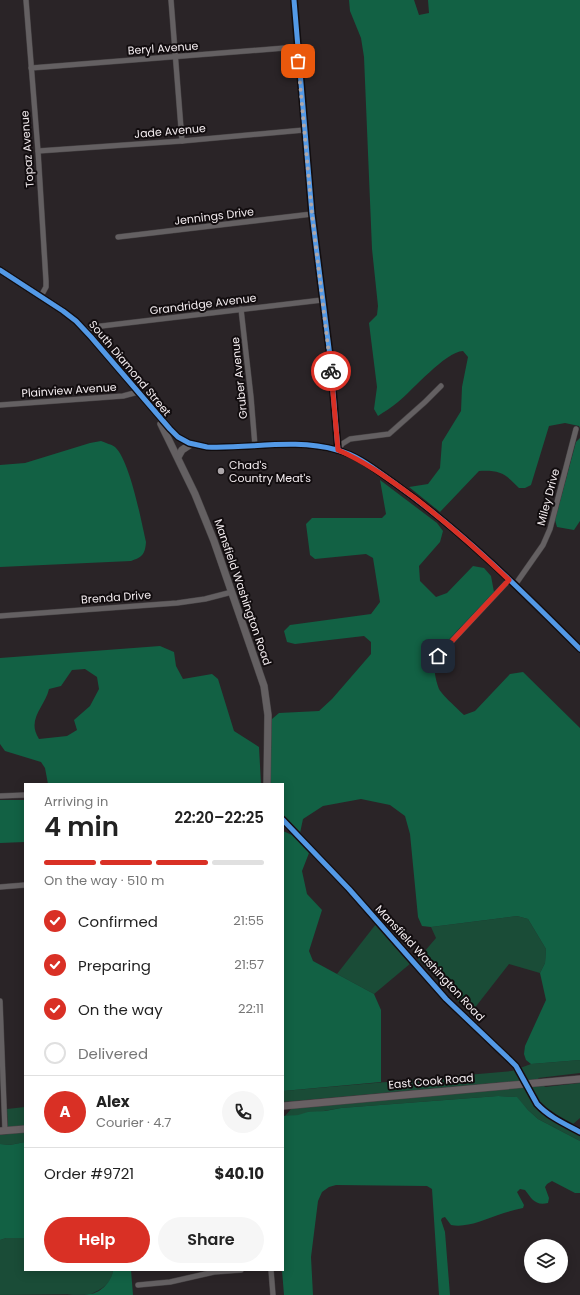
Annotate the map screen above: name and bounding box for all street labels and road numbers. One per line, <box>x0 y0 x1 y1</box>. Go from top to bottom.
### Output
street label: Beryl Avenue <box>127 38 199 58</box>
street label: Topaz Avenue <box>16 110 38 188</box>
street label: Jade Avenue <box>134 120 207 142</box>
street label: Jennings Drive <box>173 203 255 229</box>
street label: Grandridge Avenue <box>149 289 257 318</box>
street label: South Diamond Street <box>85 317 175 419</box>
street label: Gruber Avenue <box>227 336 251 420</box>
street label: Plainview Avenue <box>21 379 117 401</box>
street label: Miley Drive <box>533 467 563 527</box>
street label: Mansfield Washington Road <box>210 517 276 667</box>
street label: Brenda Drive <box>80 587 152 607</box>
street label: Mansfield Washington Road <box>372 901 488 1025</box>
street label: East Cook Road <box>388 1069 474 1093</box>

